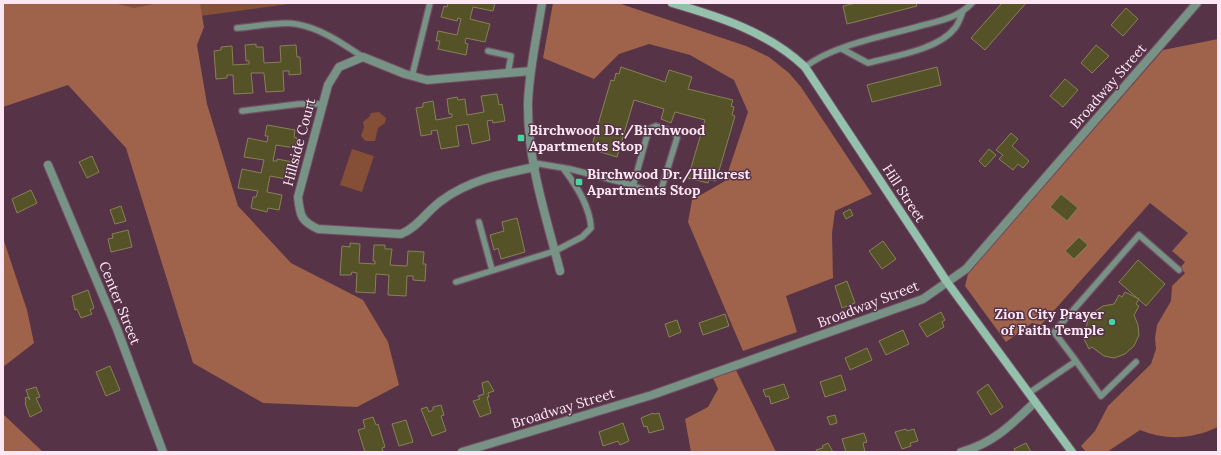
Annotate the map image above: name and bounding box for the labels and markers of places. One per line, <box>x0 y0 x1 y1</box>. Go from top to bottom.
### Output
place label: Birchwood Dr./Birchwood Apartments Stop <box>529 121 705 155</box>
marker: Birchwood Dr./Birchwood Apartments Stop <box>516 133 526 143</box>
place label: Birchwood Dr./Hillcrest Apartments Stop <box>587 165 750 199</box>
marker: Birchwood Dr./Hillcrest Apartments Stop <box>574 177 584 187</box>
place label: Zion City Prayer of Faith Temple <box>995 305 1104 339</box>
marker: Zion City Prayer of Faith Temple <box>1107 317 1117 327</box>

